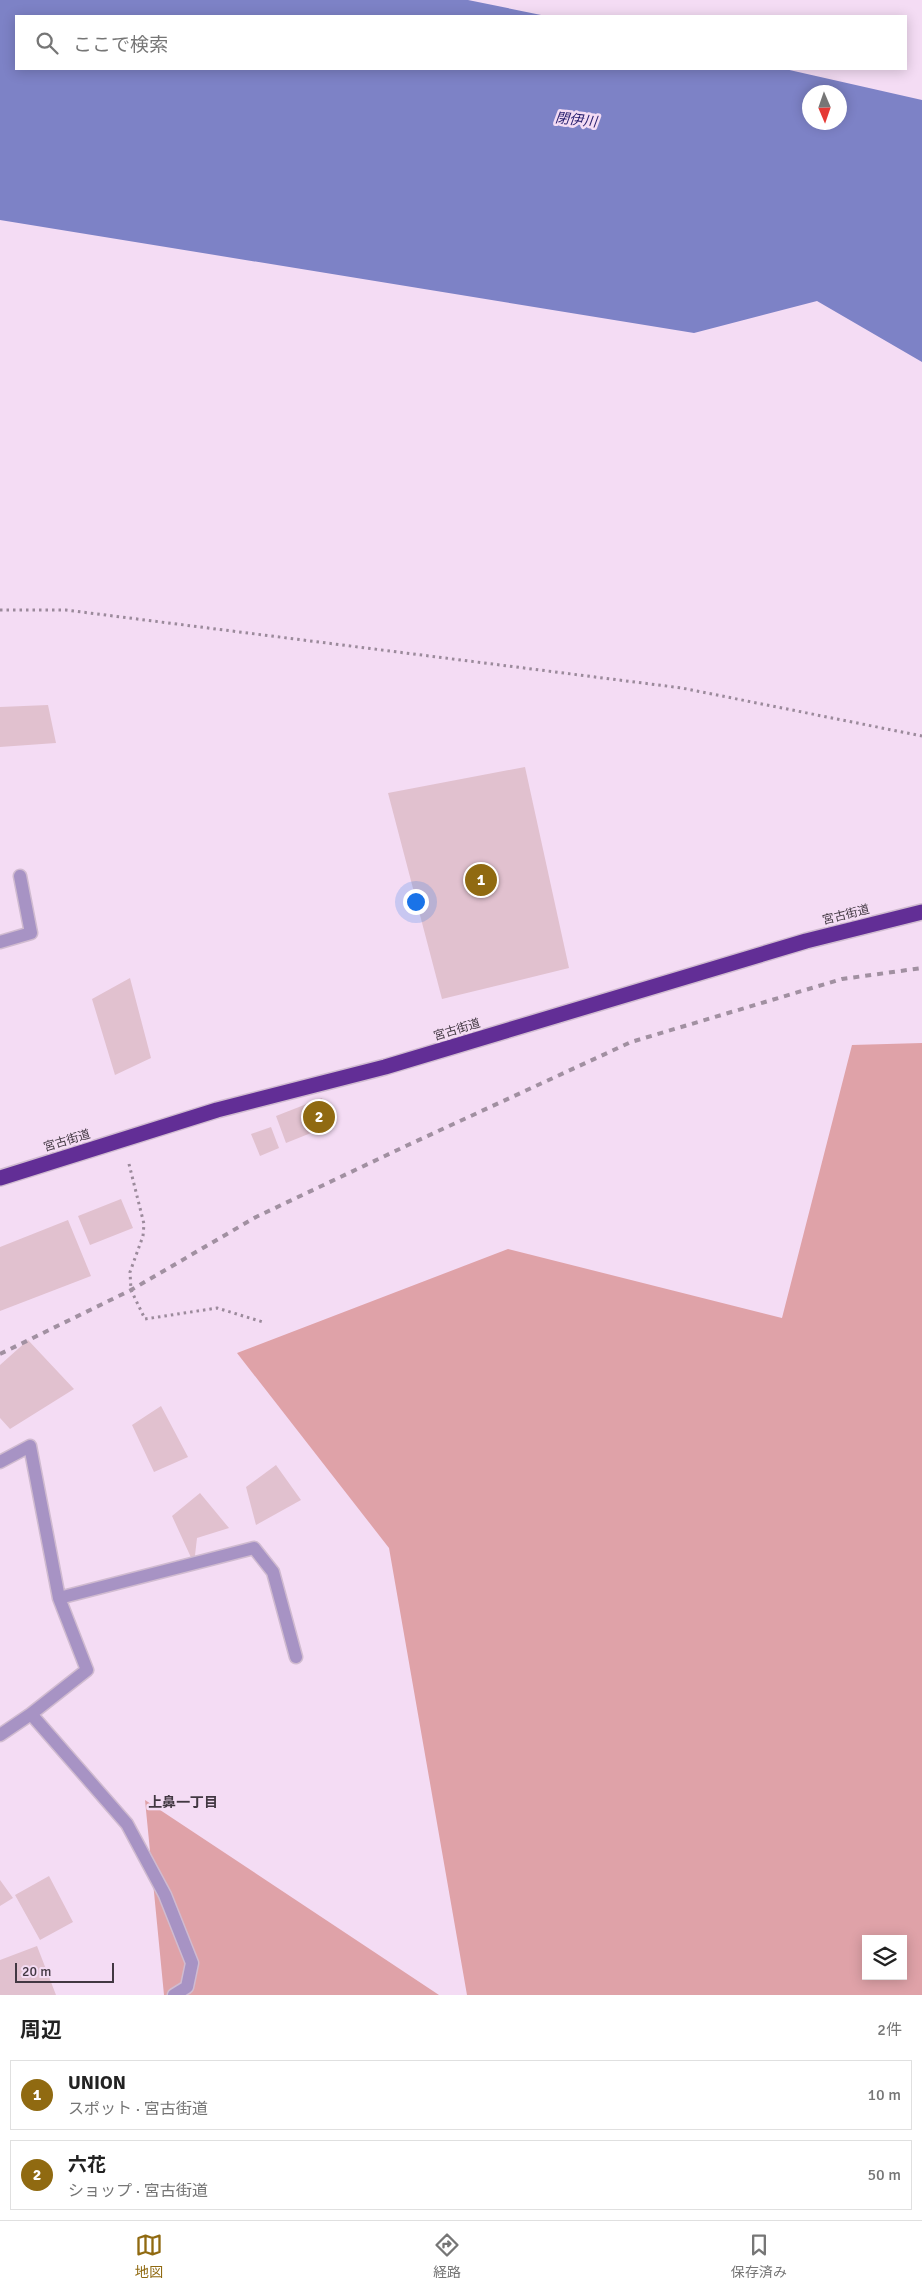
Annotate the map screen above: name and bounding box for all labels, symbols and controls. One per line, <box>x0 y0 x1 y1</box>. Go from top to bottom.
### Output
search box <box>15 15 907 70</box>
icon: search <box>33 29 61 57</box>
text: ここで検索 <box>73 33 168 57</box>
north arrow <box>802 85 847 130</box>
water label: 閉伊川 <box>554 109 600 131</box>
pin: 1 <box>465 861 497 899</box>
your location <box>403 889 429 915</box>
street label: 宮古街道 <box>821 902 871 928</box>
street label: 宮古街道 <box>432 1016 482 1044</box>
pin: 2 <box>303 1098 335 1136</box>
street label: 宮古街道 <box>42 1127 92 1155</box>
district label: 上鼻一丁目 <box>148 1794 218 1811</box>
map controls <box>862 1935 907 1980</box>
button: layers <box>862 1935 907 1980</box>
scale bar <box>15 1960 114 1983</box>
text: 20 m <box>22 1963 51 1980</box>
text: 周辺 <box>20 2017 62 2043</box>
text: 2件 <box>877 2020 902 2040</box>
text: UNION <box>68 2071 126 2095</box>
text: 1 <box>33 2085 41 2105</box>
text: 10 m <box>867 2085 901 2105</box>
text: スポット · 宮古街道 <box>68 2099 208 2119</box>
text: 六花 <box>68 2153 106 2177</box>
text: 2 <box>33 2165 41 2185</box>
text: 50 m <box>867 2165 901 2185</box>
text: ショップ · 宮古街道 <box>68 2181 208 2201</box>
tab: 地図 <box>135 2231 163 2281</box>
tab: 経路 <box>433 2231 461 2281</box>
tab: 保存済み <box>731 2231 787 2281</box>

